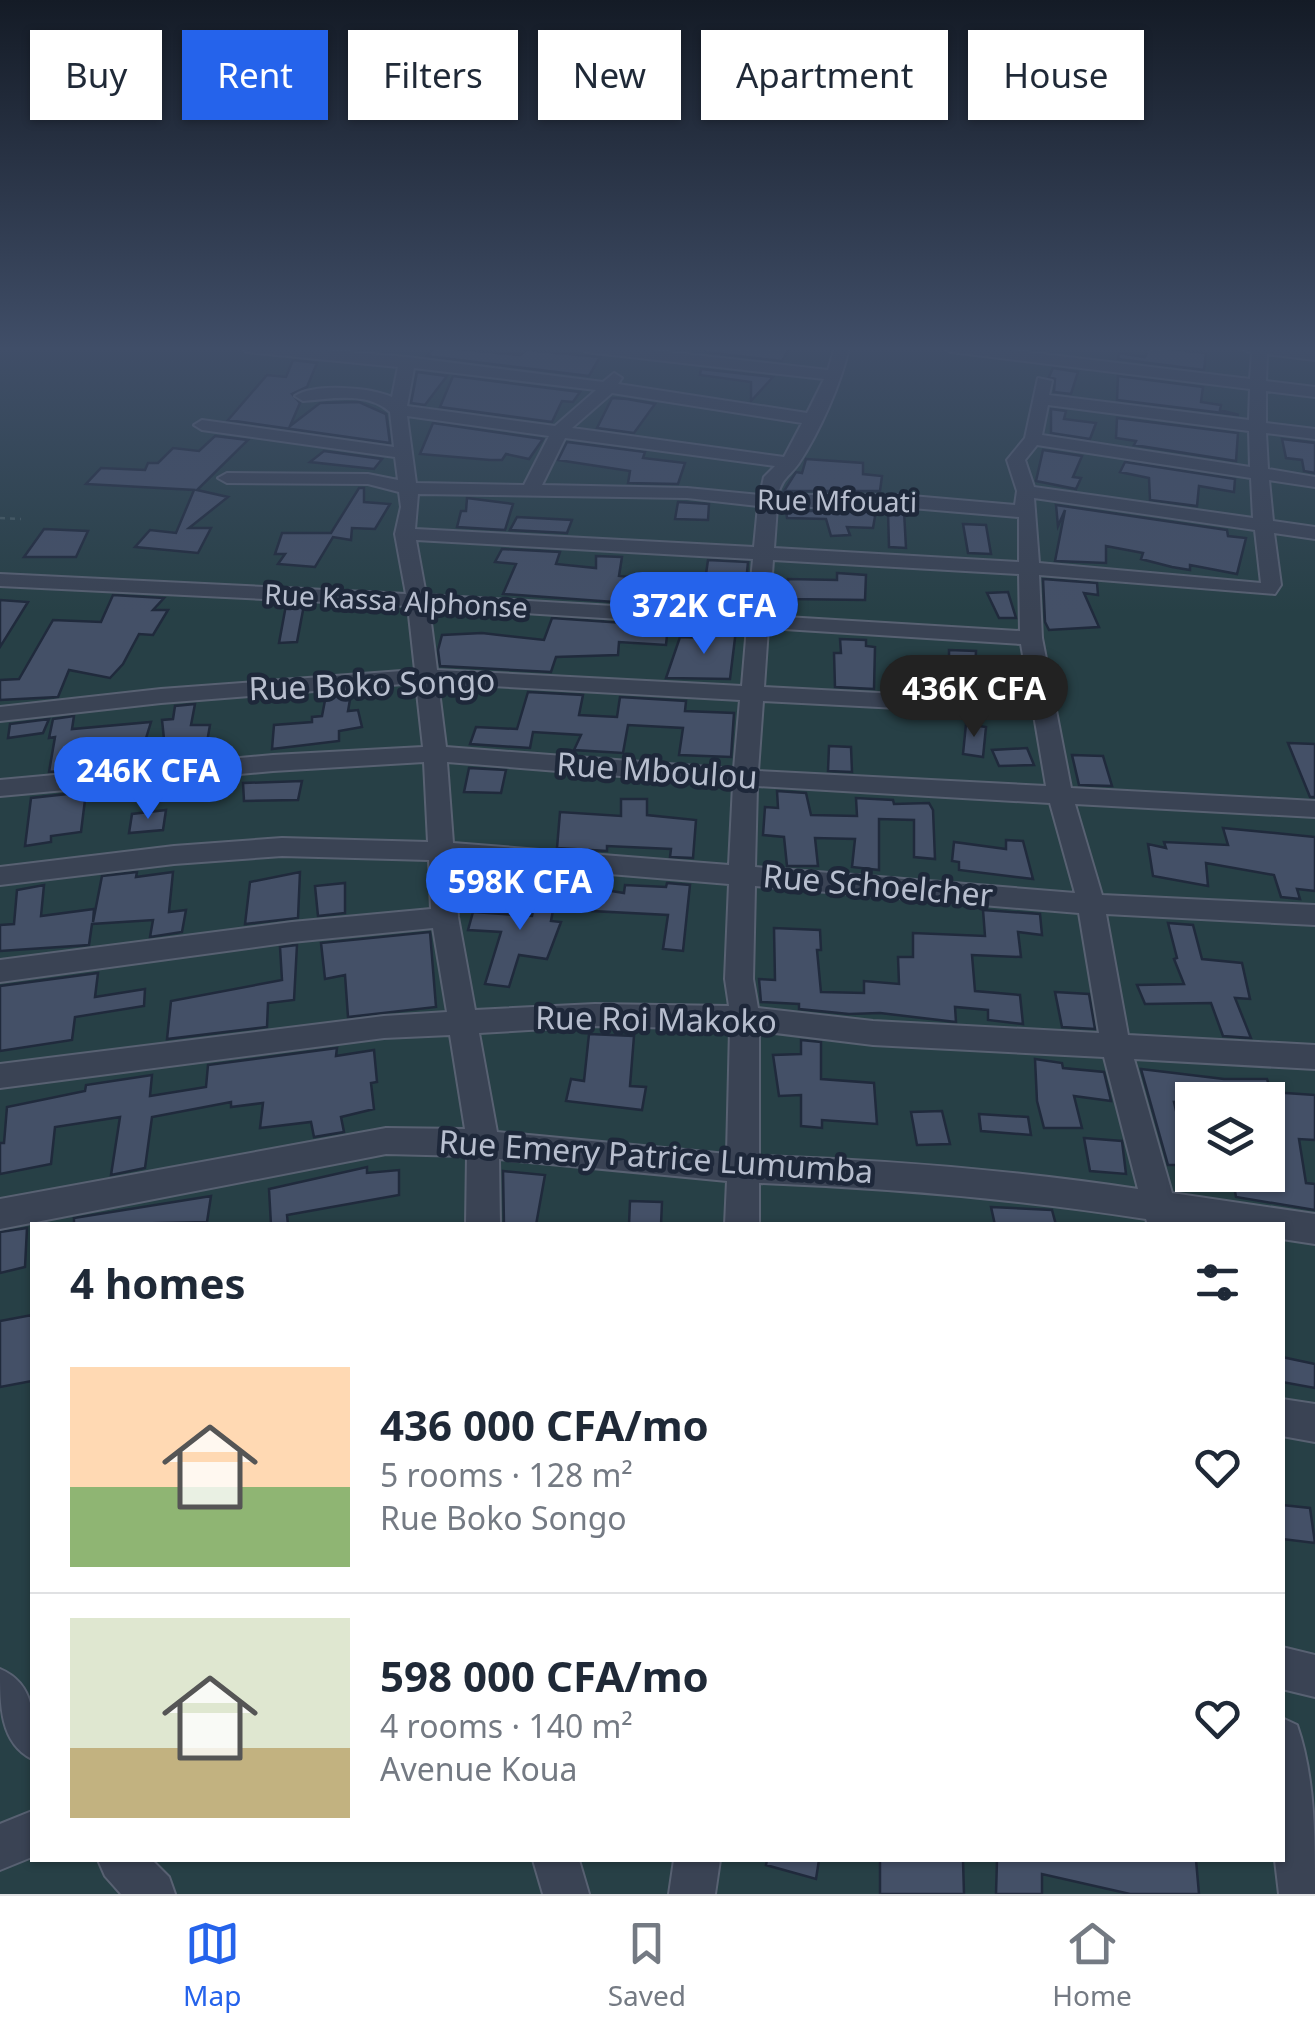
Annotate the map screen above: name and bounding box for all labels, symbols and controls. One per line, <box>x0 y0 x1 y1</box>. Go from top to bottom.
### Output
chip: Buy <box>30 30 162 120</box>
chip: Rent <box>182 30 328 120</box>
chip: Filters <box>348 30 518 120</box>
chip: New <box>538 30 681 120</box>
chip: Apartment <box>701 30 948 120</box>
chip: House <box>968 30 1144 120</box>
street label: Rue Mfouati <box>757 480 917 520</box>
pin: 372K CFA <box>601 572 807 657</box>
street label: Rue Kassa Alphonse <box>263 574 529 626</box>
text: 372K CFA <box>632 583 776 626</box>
pin: 436K CFA <box>871 655 1077 740</box>
street label: Rue Boko Songo <box>248 658 496 709</box>
text: 436K CFA <box>902 666 1046 709</box>
pin: 246K CFA <box>45 737 251 822</box>
street label: Rue Mboulou <box>555 741 759 798</box>
text: 246K CFA <box>76 748 220 791</box>
pin: 598K CFA <box>417 848 623 933</box>
street label: Rue Schoelcher <box>761 853 995 916</box>
text: 598K CFA <box>448 859 592 902</box>
street label: Rue Roi Makoko <box>535 995 777 1042</box>
map controls <box>1175 1082 1285 1192</box>
button: layers <box>1175 1082 1285 1192</box>
street label: Rue Emery Patrice Lumumba <box>437 1119 875 1192</box>
text: 4 homes <box>70 1254 246 1311</box>
icon: filters <box>1190 1255 1245 1310</box>
text: 436 000 CFA/mo <box>380 1396 709 1453</box>
icon: home <box>150 1407 270 1527</box>
icon: heart <box>1190 1440 1245 1495</box>
text: 5 rooms · 128 m² <box>380 1453 633 1496</box>
text: Rue Boko Songo <box>380 1496 627 1539</box>
text: 598 000 CFA/mo <box>380 1647 709 1704</box>
icon: home <box>150 1658 270 1778</box>
icon: heart <box>1190 1691 1245 1746</box>
text: 4 rooms · 140 m² <box>380 1704 633 1747</box>
text: Avenue Koua <box>380 1747 578 1790</box>
tab: Map <box>183 1916 241 2014</box>
tab: Saved <box>608 1916 686 2014</box>
tab: Home <box>1052 1916 1132 2014</box>

